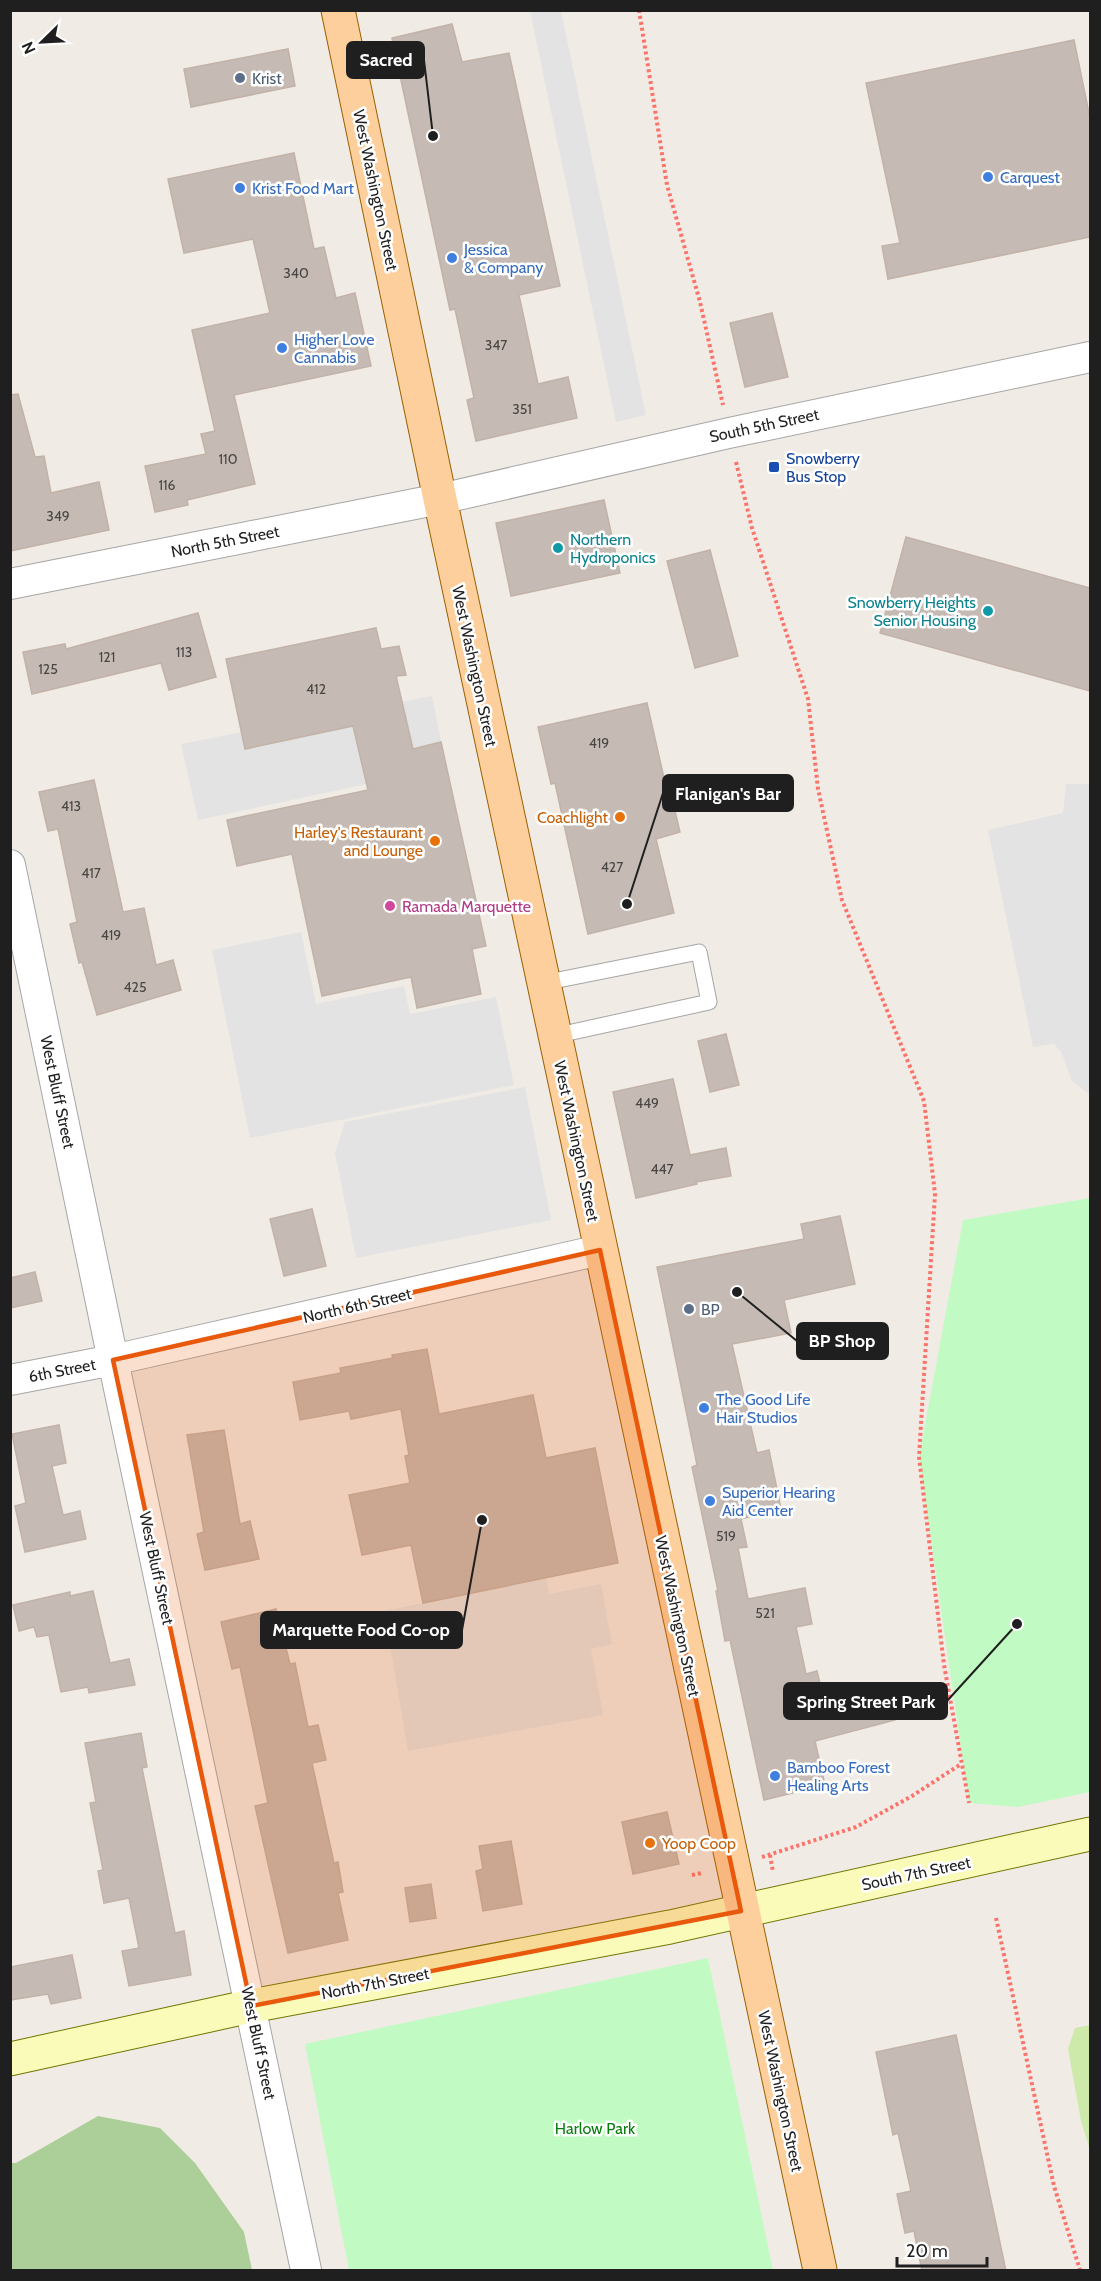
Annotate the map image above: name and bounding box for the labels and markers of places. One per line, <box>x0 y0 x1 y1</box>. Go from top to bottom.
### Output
callout: Sacred <box>347 42 424 78</box>
place label: Krist <box>252 69 282 88</box>
marker: Krist <box>233 71 247 85</box>
place label: Carquest <box>1000 168 1060 187</box>
marker: Carquest <box>981 170 995 184</box>
place label: Krist Food Mart <box>252 179 354 198</box>
marker: Krist Food Mart <box>233 181 247 195</box>
place label: Jessica & Company <box>463 240 543 277</box>
marker: Jessica & Company <box>445 251 459 265</box>
place label: Higher Love Cannabis <box>294 330 374 367</box>
marker: Higher Love Cannabis <box>275 341 289 355</box>
place label: Snowberry Bus Stop <box>786 449 860 486</box>
marker: Snowberry Bus Stop <box>767 460 781 474</box>
place label: Northern Hydroponics <box>570 530 656 567</box>
marker: Northern Hydroponics <box>551 541 565 555</box>
place label: Snowberry Heights Senior Housing <box>847 593 977 630</box>
marker: Snowberry Heights Senior Housing <box>981 604 995 618</box>
callout: Flanigan's Bar <box>663 775 793 811</box>
place label: Coachlight <box>537 808 609 827</box>
marker: Coachlight <box>613 810 627 824</box>
place label: Harley's Restaurant and Lounge <box>294 823 424 860</box>
marker: Harley's Restaurant and Lounge <box>428 834 442 848</box>
place label: Ramada Marquette <box>402 897 531 916</box>
marker: Ramada Marquette <box>383 899 397 913</box>
place label: BP <box>701 1300 720 1319</box>
marker: BP <box>682 1302 696 1316</box>
callout: BP Shop <box>797 1323 888 1359</box>
place label: The Good Life Hair Studios <box>716 1390 810 1427</box>
marker: The Good Life Hair Studios <box>697 1401 711 1415</box>
place label: Superior Hearing Aid Center <box>722 1483 836 1520</box>
marker: Superior Hearing Aid Center <box>703 1494 717 1508</box>
callout: Marquette Food Co-op <box>261 1612 462 1648</box>
callout: Spring Street Park <box>784 1683 947 1719</box>
place label: Bamboo Forest Healing Arts <box>787 1758 890 1795</box>
marker: Bamboo Forest Healing Arts <box>768 1769 782 1783</box>
place label: Yoop Coop <box>661 1834 736 1853</box>
marker: Yoop Coop <box>643 1836 657 1850</box>

